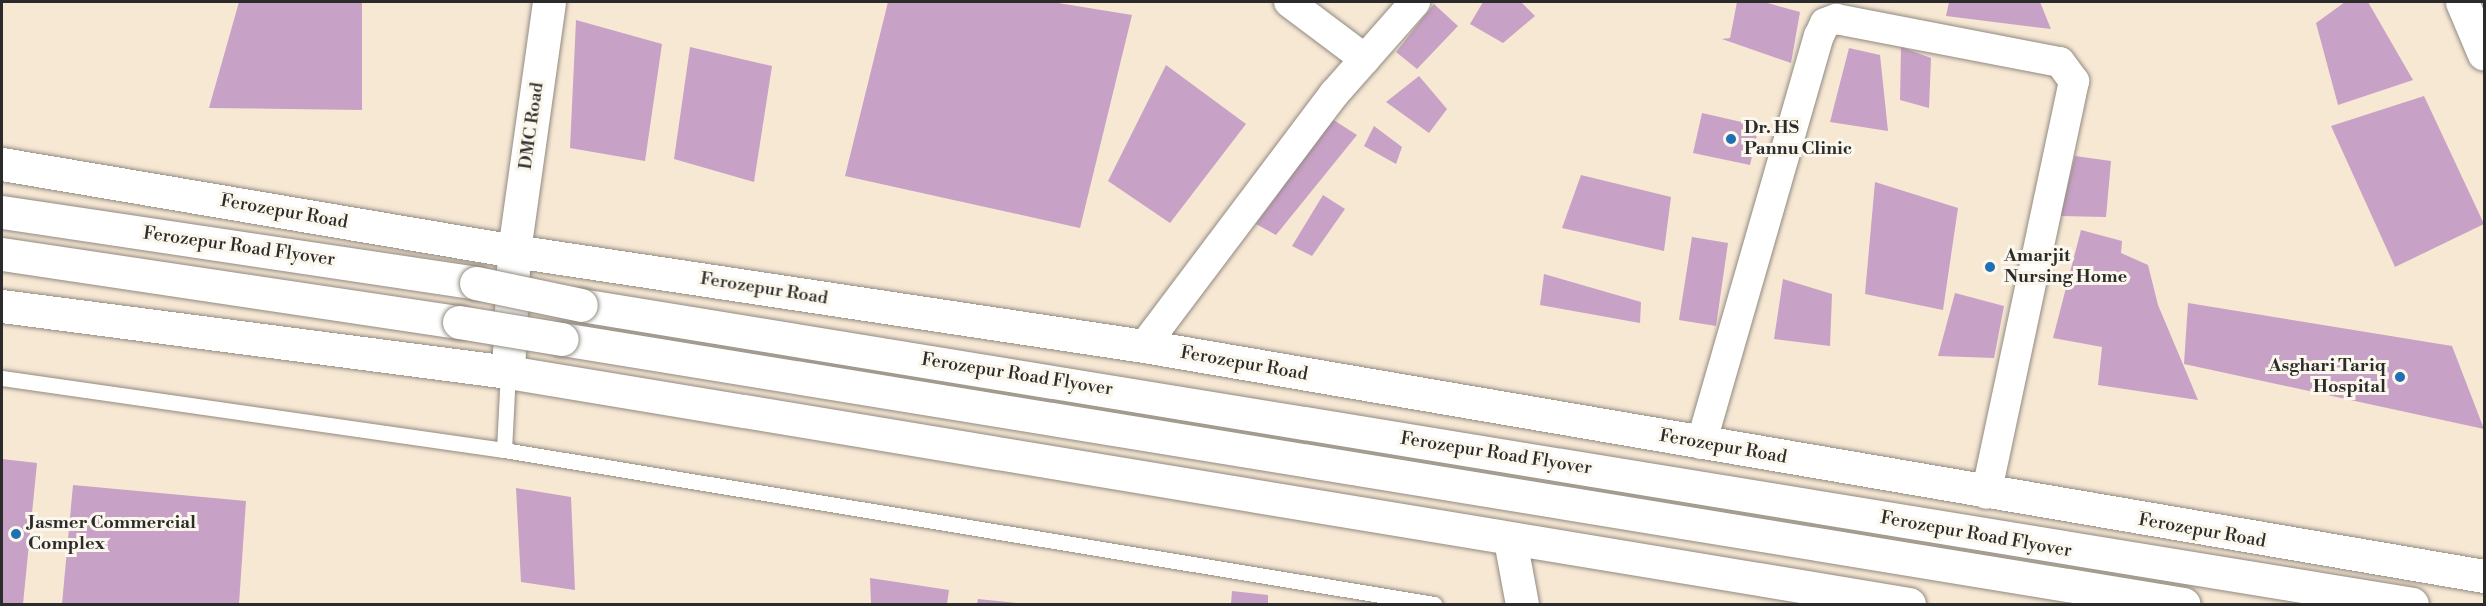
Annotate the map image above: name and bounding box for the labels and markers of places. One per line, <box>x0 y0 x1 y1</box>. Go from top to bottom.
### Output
place label: Dr. HS Pannu Clinic <box>1744 118 1852 160</box>
marker: Dr. HS Pannu Clinic <box>1722 130 1740 148</box>
place label: Amarjit Nursing Home <box>2004 246 2127 288</box>
marker: Amarjit Nursing Home <box>1981 258 1999 276</box>
place label: Asghari Tariq Hospital <box>2269 356 2386 398</box>
marker: Asghari Tariq Hospital <box>2391 368 2409 386</box>
place label: Jasmer Commercial Complex <box>28 513 196 556</box>
marker: Jasmer Commercial Complex <box>9 527 23 541</box>

